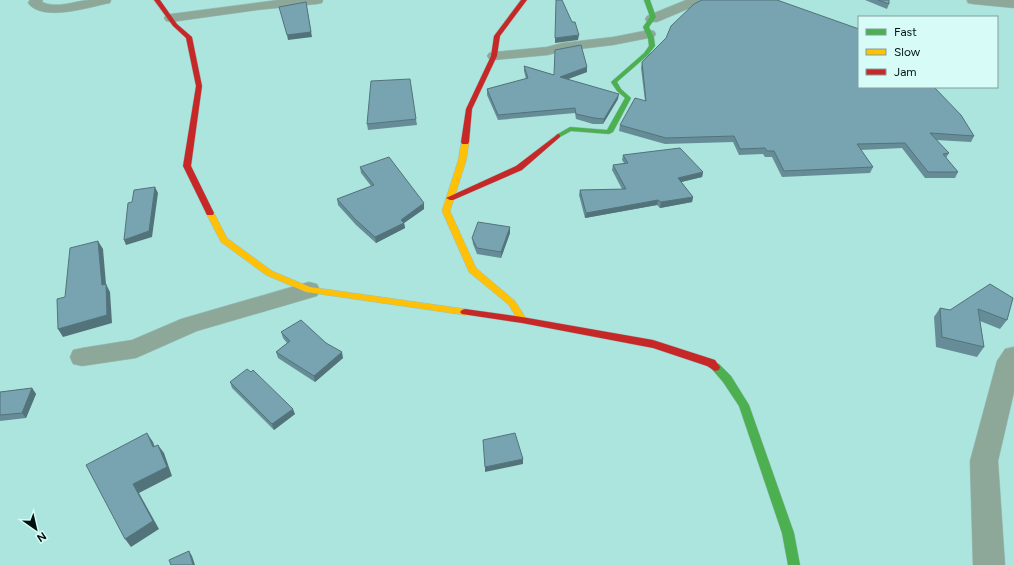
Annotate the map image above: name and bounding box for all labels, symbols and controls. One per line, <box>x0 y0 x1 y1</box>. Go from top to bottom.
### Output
legend <box>858 16 998 88</box>
text: Fast <box>894 25 917 39</box>
text: Slow <box>894 45 921 59</box>
text: Jam <box>894 65 917 79</box>
north arrow <box>16 509 56 549</box>
text: N <box>34 529 48 545</box>

